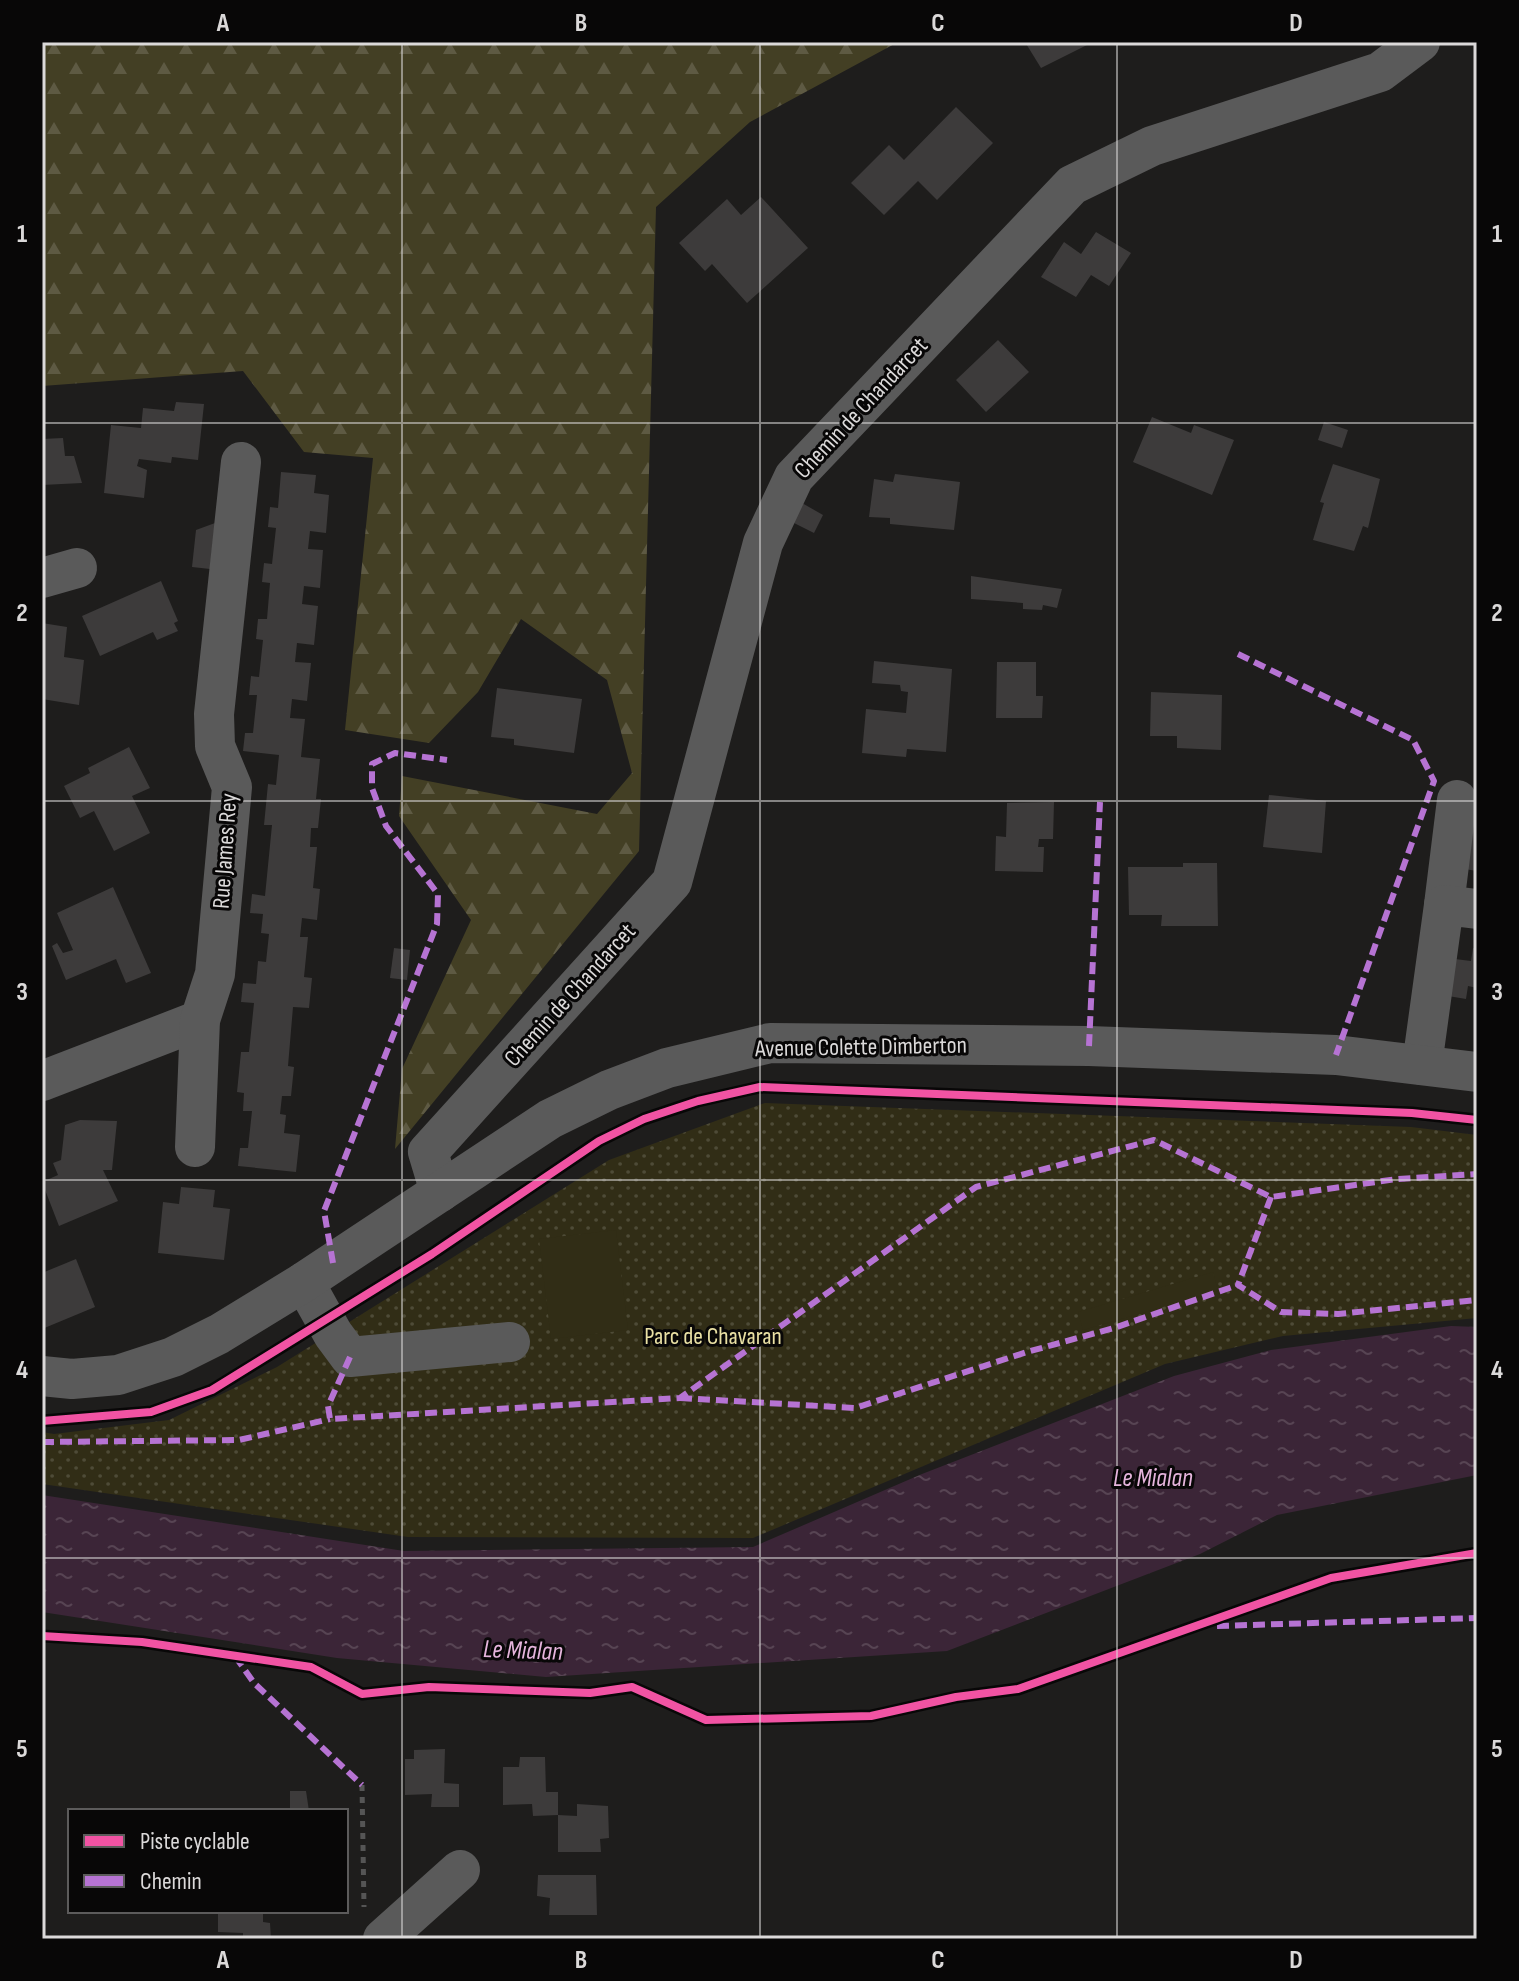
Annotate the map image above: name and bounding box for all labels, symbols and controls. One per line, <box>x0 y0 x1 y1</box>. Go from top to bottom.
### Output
text: A <box>216 8 230 39</box>
text: B <box>575 8 587 39</box>
text: C <box>931 8 945 39</box>
text: D <box>1289 8 1303 39</box>
text: 1 <box>17 219 27 250</box>
text: 1 <box>1492 219 1502 250</box>
street label: Chemin de Chandarcet <box>788 331 934 485</box>
text: 2 <box>16 598 28 629</box>
text: 2 <box>1491 598 1503 629</box>
street label: Rue James Rey <box>206 792 244 910</box>
street label: Chemin de Chandarcet <box>498 917 642 1073</box>
text: 3 <box>16 977 28 1008</box>
text: 3 <box>1491 977 1503 1008</box>
street label: Avenue Colette Dimberton <box>754 1031 967 1063</box>
park label: Parc de Chavaran <box>644 1322 782 1351</box>
text: 4 <box>16 1355 28 1386</box>
text: 4 <box>1491 1355 1503 1386</box>
water label: Le Mialan <box>1113 1463 1193 1494</box>
water label: Le Mialan <box>483 1634 564 1668</box>
text: 5 <box>16 1734 28 1765</box>
text: 5 <box>1491 1734 1503 1765</box>
legend <box>68 1809 348 1913</box>
text: Piste cyclable <box>140 1827 250 1856</box>
text: Chemin <box>140 1867 202 1896</box>
text: A <box>216 1945 230 1976</box>
text: B <box>575 1945 587 1976</box>
text: C <box>931 1945 945 1976</box>
text: D <box>1289 1945 1303 1976</box>

